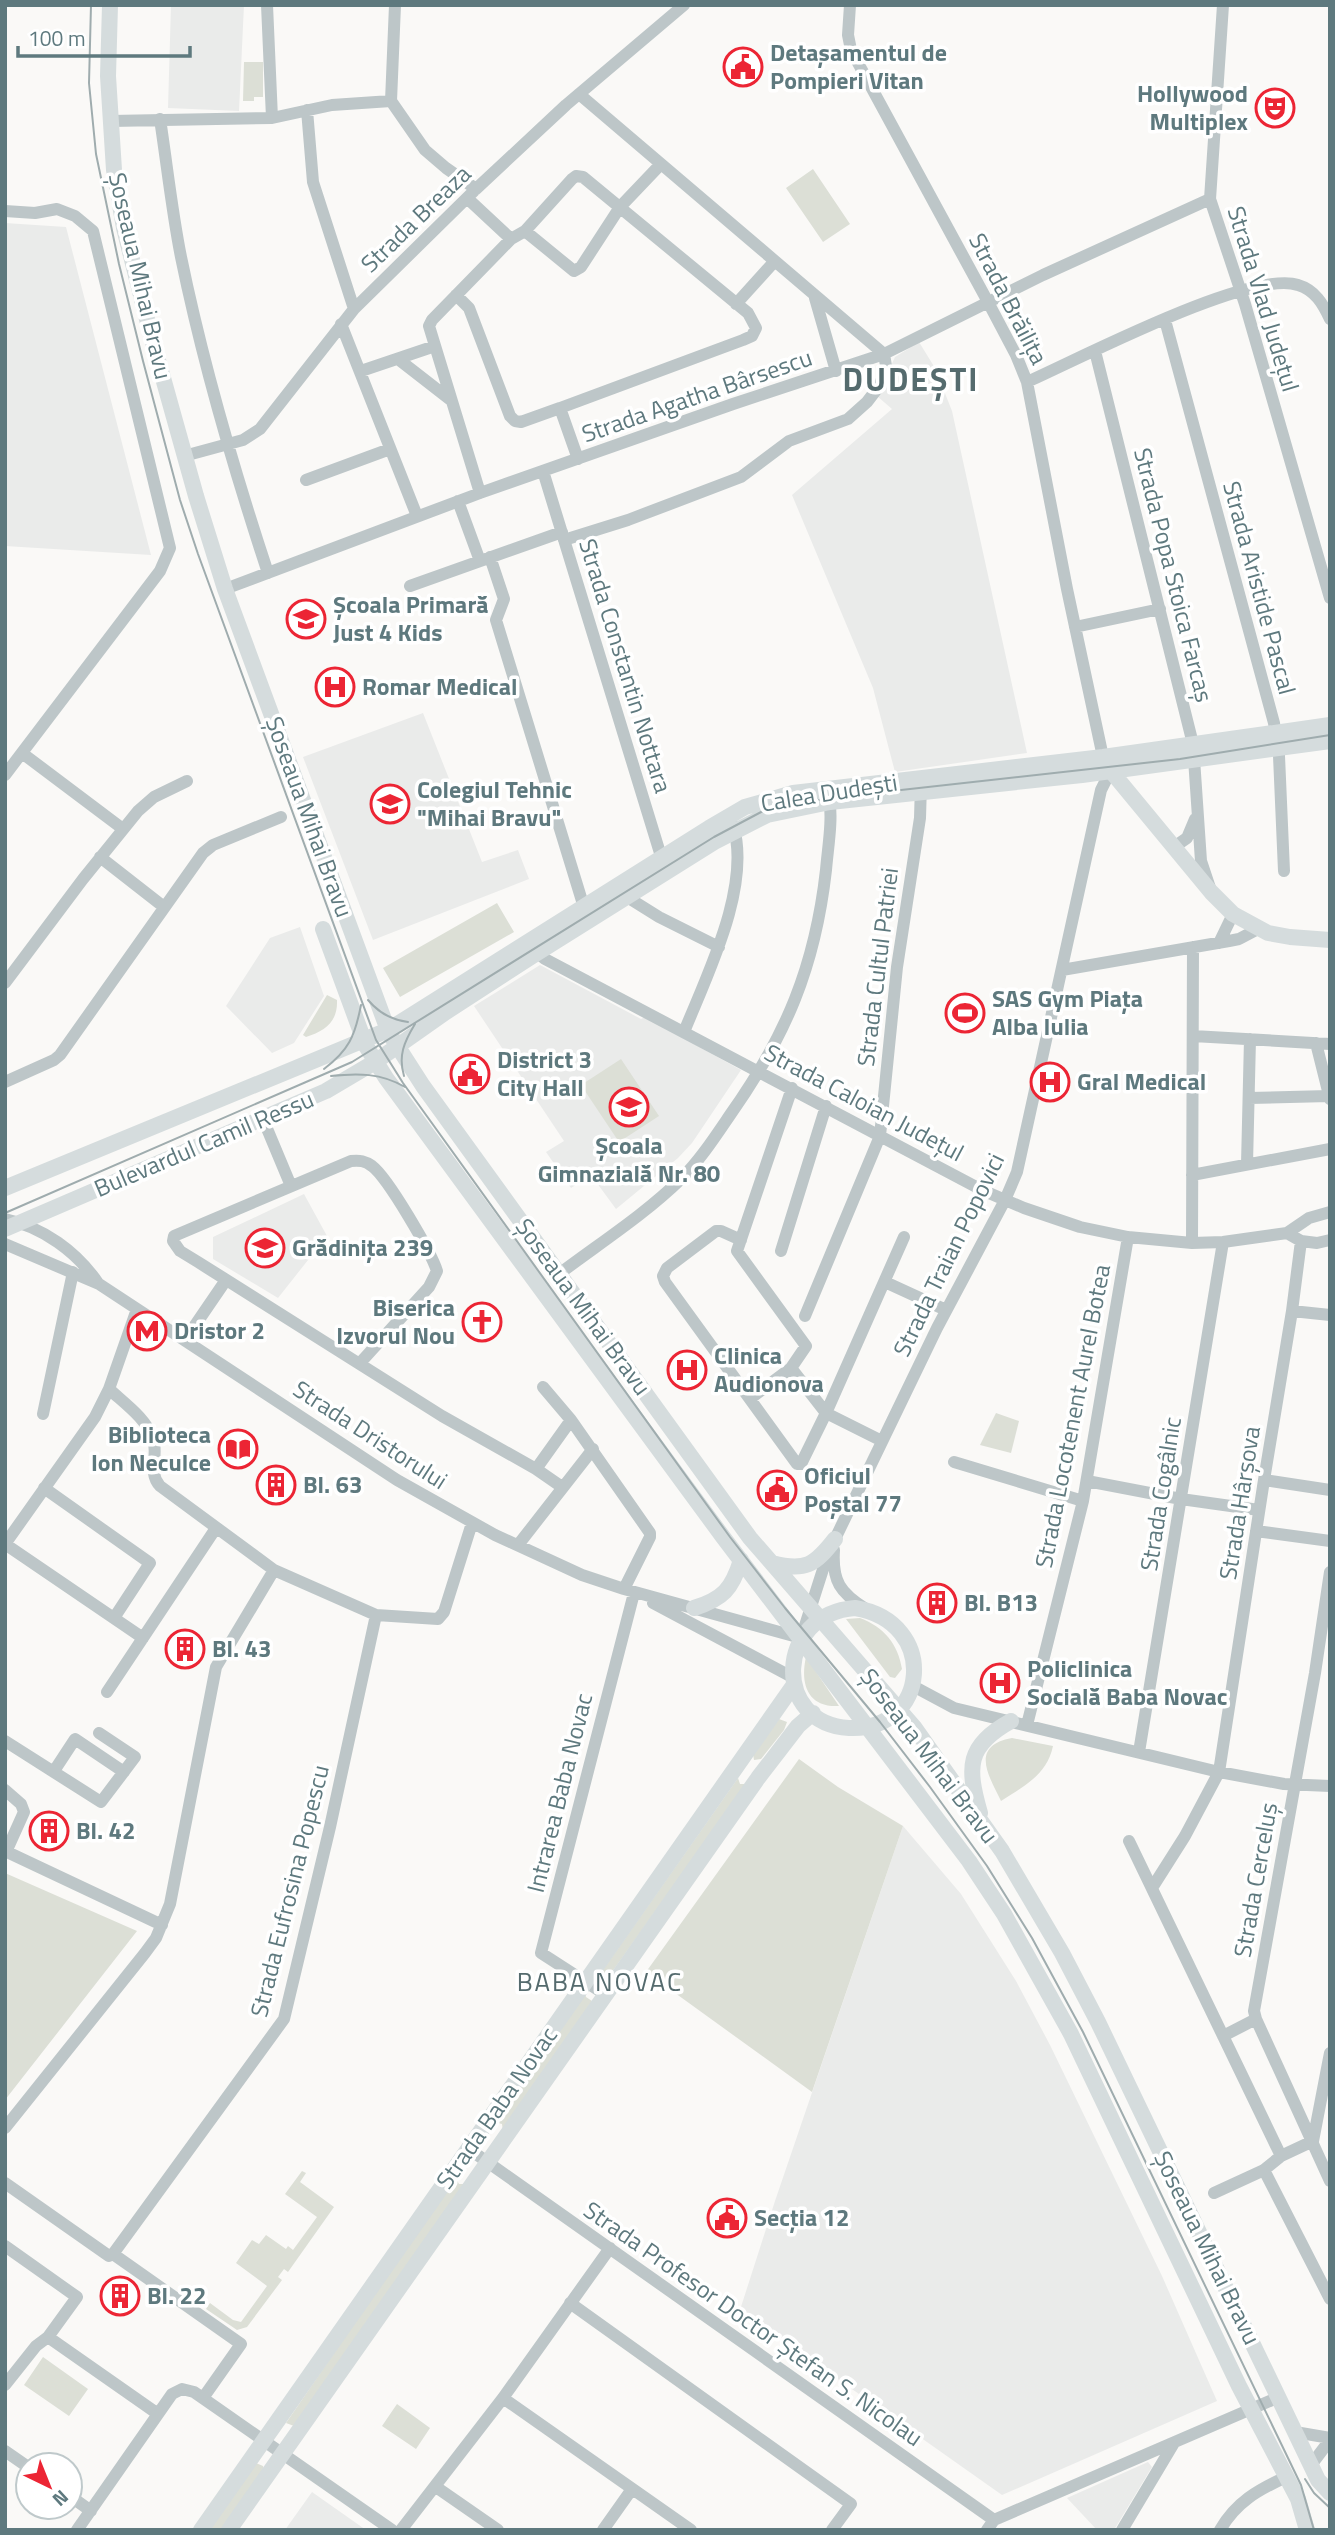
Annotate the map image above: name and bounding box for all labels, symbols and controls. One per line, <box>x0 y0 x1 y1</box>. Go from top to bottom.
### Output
scale bar <box>18 14 189 58</box>
text: 100 m <box>28 22 85 54</box>
place label: Detașamentul de Pompieri Vitan <box>770 34 947 98</box>
public building icon: Detașamentul de Pompieri Vitan <box>722 46 764 88</box>
place label: Hollywood Multiplex <box>1137 75 1249 139</box>
theatre icon: Hollywood Multiplex <box>1254 87 1296 129</box>
street label: Strada Breaza <box>352 156 479 280</box>
street label: Șoseaua Mihai Bravu <box>100 169 182 383</box>
street label: Strada Vlad Județul <box>1219 202 1309 396</box>
street label: Strada Brăilița <box>960 227 1057 371</box>
street label: Strada Agatha Bârsescu <box>577 339 817 451</box>
district label: DUDEŞTI <box>843 355 979 403</box>
street label: Strada Popa Stoica Farcaș <box>1125 444 1223 706</box>
street label: Strada Aristide Pascal <box>1214 477 1306 698</box>
street label: Strada Constantin Nottara <box>570 534 682 797</box>
place label: Școala Primară Just 4 Kids <box>333 586 489 650</box>
school or university icon: Școala Primară Just 4 Kids <box>285 598 327 640</box>
hospital icon: Romar Medical <box>314 666 356 708</box>
place label: Romar Medical <box>362 668 518 704</box>
street label: Șoseaua Mihai Bravu <box>257 711 363 922</box>
street label: Calea Dudești <box>758 763 900 821</box>
place label: Colegiul Tehnic "Mihai Bravu" <box>417 771 572 835</box>
school or university icon: Colegiul Tehnic "Mihai Bravu" <box>369 783 411 825</box>
street label: Strada Cultul Patriei <box>847 865 907 1068</box>
place label: SAS Gym Piața Alba Iulia <box>992 980 1143 1044</box>
sports icon: SAS Gym Piața Alba Iulia <box>944 992 986 1034</box>
street label: Strada Caloian Județul <box>758 1034 971 1170</box>
place label: District 3 City Hall <box>497 1041 592 1105</box>
public building icon: District 3 City Hall <box>449 1053 491 1095</box>
hospital icon: Gral Medical <box>1029 1061 1071 1103</box>
place label: Gral Medical <box>1077 1063 1206 1099</box>
street label: Bulevardul Camil Ressu <box>88 1080 319 1206</box>
school or university icon: Școala Gimnazială Nr. 80 <box>608 1086 650 1128</box>
place label: Școala Gimnazială Nr. 80 <box>538 1127 720 1191</box>
street label: Strada Traian Popovici <box>883 1147 1013 1362</box>
street label: Șoseaua Mihai Bravu <box>507 1210 660 1402</box>
school or university icon: Grădinița 239 <box>244 1227 286 1269</box>
place label: Grădinița 239 <box>292 1229 433 1265</box>
street label: Strada Locotenent Aurel Botea <box>1025 1261 1119 1571</box>
place label: Biserica Izvorul Nou <box>336 1289 455 1353</box>
church icon: Biserica Izvorul Nou <box>461 1301 503 1343</box>
metro station icon: Dristor 2 <box>126 1310 168 1352</box>
place label: Dristor 2 <box>174 1312 265 1348</box>
place label: Clinica Audionova <box>714 1337 824 1401</box>
hospital icon: Clinica Audionova <box>666 1349 708 1391</box>
street label: Strada Dristorului <box>286 1371 455 1498</box>
street label: Strada Cogâlnic <box>1130 1414 1190 1573</box>
place label: Biblioteca Ion Neculce <box>91 1416 211 1480</box>
street label: Strada Hârșova <box>1209 1423 1269 1582</box>
library icon: Biblioteca Ion Neculce <box>217 1428 259 1470</box>
place label: Oficiul Poștal 77 <box>804 1457 902 1521</box>
building icon: Bl. 63 <box>255 1464 297 1506</box>
place label: Bl. 63 <box>303 1466 362 1502</box>
public building icon: Oficiul Poștal 77 <box>756 1469 798 1511</box>
building icon: Bl. B13 <box>916 1582 958 1624</box>
place label: Bl. B13 <box>964 1584 1038 1620</box>
building icon: Bl. 43 <box>164 1628 206 1670</box>
place label: Bl. 43 <box>212 1630 271 1666</box>
place label: Policlinica Socială Baba Novac <box>1027 1650 1227 1714</box>
street label: Șoseaua Mihai Bravu <box>852 1660 1008 1851</box>
hospital icon: Policlinica Socială Baba Novac <box>979 1662 1021 1704</box>
street label: Intrarea Baba Novac <box>517 1689 601 1896</box>
street label: Strada Eufrosina Popescu <box>240 1761 338 2021</box>
street label: Strada Cerceluș <box>1224 1800 1286 1960</box>
building icon: Bl. 42 <box>28 1810 70 1852</box>
place label: Bl. 42 <box>76 1812 135 1848</box>
district label: BABA NOVAC <box>517 1962 683 2001</box>
street label: Strada Baba Novac <box>427 2019 566 2196</box>
street label: Șoseaua Mihai Bravu <box>1145 2145 1270 2350</box>
street label: Strada Profesor Doctor Ștefan S. Nicolau <box>577 2192 931 2455</box>
public building icon: Secția 12 <box>706 2197 748 2239</box>
place label: Secția 12 <box>754 2199 849 2235</box>
building icon: Bl. 22 <box>99 2275 141 2317</box>
place label: Bl. 22 <box>147 2277 206 2313</box>
north arrow <box>14 2451 84 2521</box>
text: N <box>46 2484 76 2514</box>

